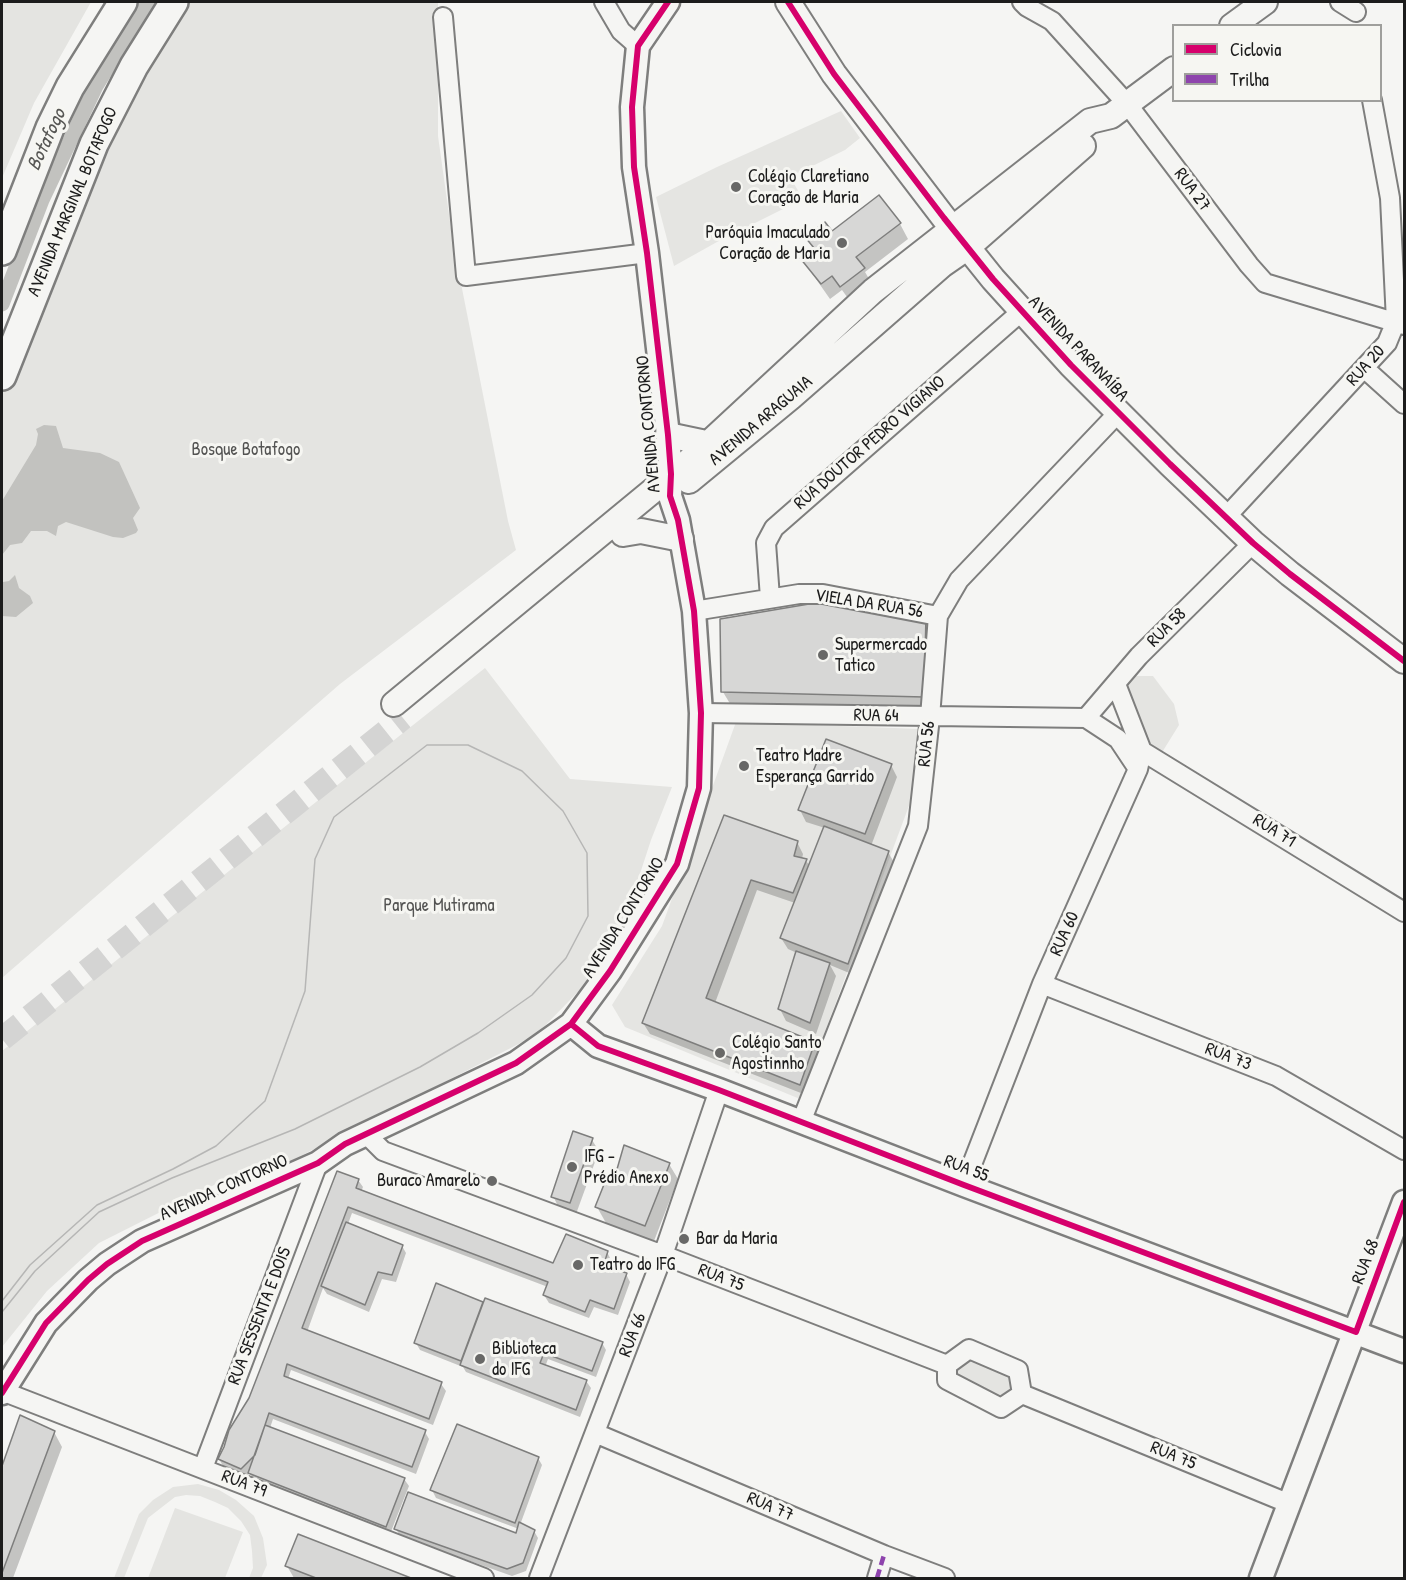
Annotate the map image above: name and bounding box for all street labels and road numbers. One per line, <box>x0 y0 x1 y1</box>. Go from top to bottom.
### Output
street label: AVENIDA MARGINAL BOTAFOGO <box>23 104 123 300</box>
street label: RUA 27 <box>1169 164 1215 216</box>
street label: AVENIDA PARANAÍBA <box>1023 292 1133 406</box>
street label: RUA 20 <box>1342 341 1390 391</box>
street label: AVENIDA CONTORNO <box>632 354 666 494</box>
street label: RUA DOUTOR PEDRO VIGIANO <box>790 371 950 515</box>
street label: AVENIDA ARAGUAIA <box>705 372 817 470</box>
street label: VIELA DA RUA 56 <box>813 585 925 623</box>
street label: RUA 58 <box>1143 604 1191 652</box>
street label: RUA 64 <box>853 705 899 727</box>
street label: RUA 56 <box>914 720 940 768</box>
street label: RUA 71 <box>1249 810 1299 852</box>
street label: AVENIDA CONTORNO <box>578 854 670 982</box>
street label: RUA 60 <box>1046 908 1084 960</box>
street label: RUA 73 <box>1202 1038 1254 1076</box>
street label: AVENIDA CONTORNO <box>157 1150 291 1226</box>
street label: RUA 55 <box>941 1151 991 1187</box>
street label: RUA 68 <box>1348 1237 1384 1287</box>
street label: RUA SESSENTA E DOIS <box>224 1244 296 1388</box>
street label: RUA 75 <box>695 1259 747 1297</box>
street label: RUA 66 <box>615 1310 651 1360</box>
street label: RUA 75 <box>1147 1437 1199 1475</box>
street label: RUA 79 <box>218 1466 270 1502</box>
street label: RUA 77 <box>743 1488 797 1526</box>

